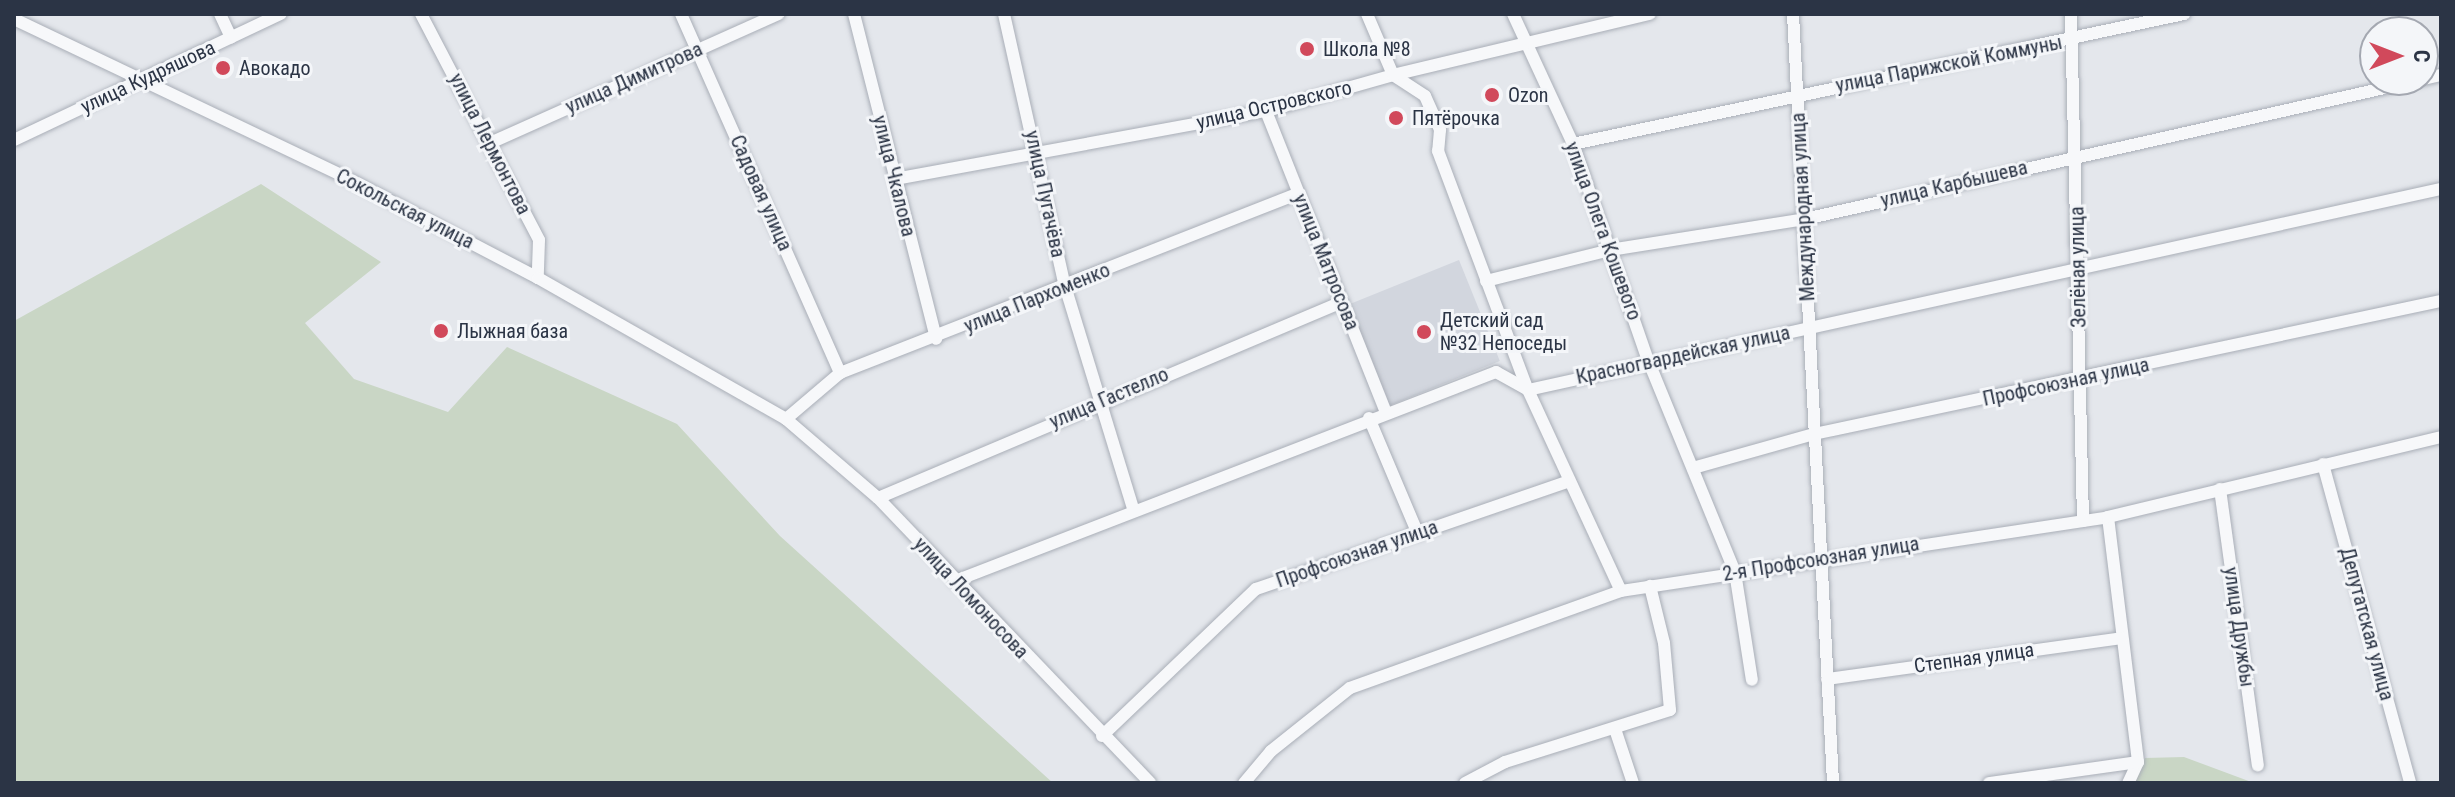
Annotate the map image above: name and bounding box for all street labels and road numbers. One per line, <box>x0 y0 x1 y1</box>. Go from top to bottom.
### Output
street label: улица Парижской Коммуны <box>1834 30 2064 98</box>
street label: улица Кудряшова <box>77 35 219 119</box>
street label: улица Димитрова <box>562 37 706 119</box>
street label: улица Лермонтова <box>444 69 536 219</box>
street label: улица Островского <box>1194 75 1354 135</box>
street label: Международная улица <box>1786 112 1820 302</box>
street label: улица Чкалова <box>867 113 921 239</box>
street label: улица Пугачёва <box>1020 128 1070 260</box>
street label: Садовая улица <box>725 131 797 255</box>
street label: улица Олега Кошевого <box>1560 139 1646 323</box>
street label: улица Карбышева <box>1878 155 2030 213</box>
street label: Сокольская улица <box>332 164 478 254</box>
street label: улица Матросова <box>1288 190 1364 334</box>
street label: Зелёная улица <box>2065 206 2091 328</box>
street label: улица Пархоменко <box>961 258 1113 338</box>
street label: Красногвардейская улица <box>1574 321 1792 389</box>
street label: Профсоюзная улица <box>1981 353 2151 411</box>
street label: улица Гастелло <box>1046 362 1172 434</box>
street label: Профсоюзная улица <box>1273 515 1441 593</box>
street label: улица Ломоносова <box>909 532 1033 664</box>
street label: 2-я Профсоюзная улица <box>1721 532 1921 586</box>
street label: Депутатская улица <box>2335 545 2399 703</box>
street label: улица Дружбы <box>2219 566 2259 688</box>
street label: Степная улица <box>1912 638 2036 678</box>

